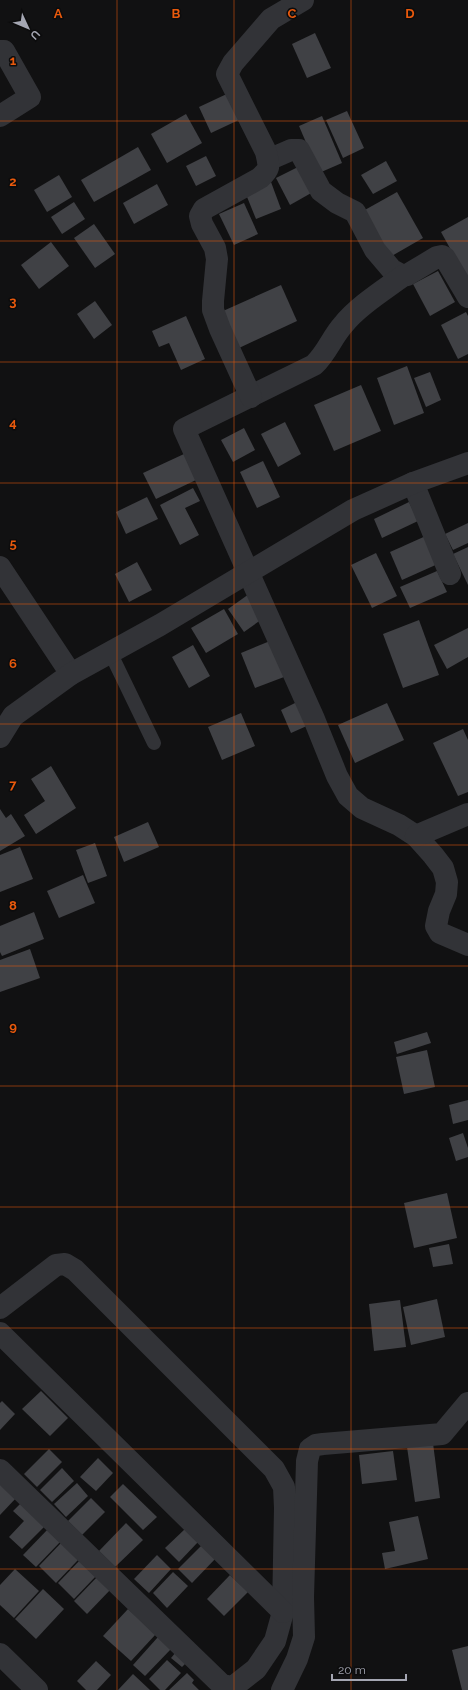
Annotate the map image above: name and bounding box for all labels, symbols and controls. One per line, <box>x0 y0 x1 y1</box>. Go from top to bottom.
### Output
text: A <box>54 6 63 21</box>
text: B <box>172 6 181 21</box>
text: C <box>288 6 297 21</box>
text: D <box>405 6 415 21</box>
north arrow <box>8 8 48 48</box>
text: U <box>27 27 42 42</box>
text: 1 <box>10 53 17 68</box>
text: 2 <box>9 174 17 189</box>
text: 3 <box>9 294 17 309</box>
text: 4 <box>9 415 17 430</box>
text: 5 <box>9 536 17 551</box>
text: 6 <box>9 656 17 671</box>
text: 7 <box>9 777 17 792</box>
text: 8 <box>9 898 17 913</box>
text: 9 <box>9 1019 17 1034</box>
scale bar <box>332 1656 406 1682</box>
text: 20 m <box>338 1663 366 1677</box>

